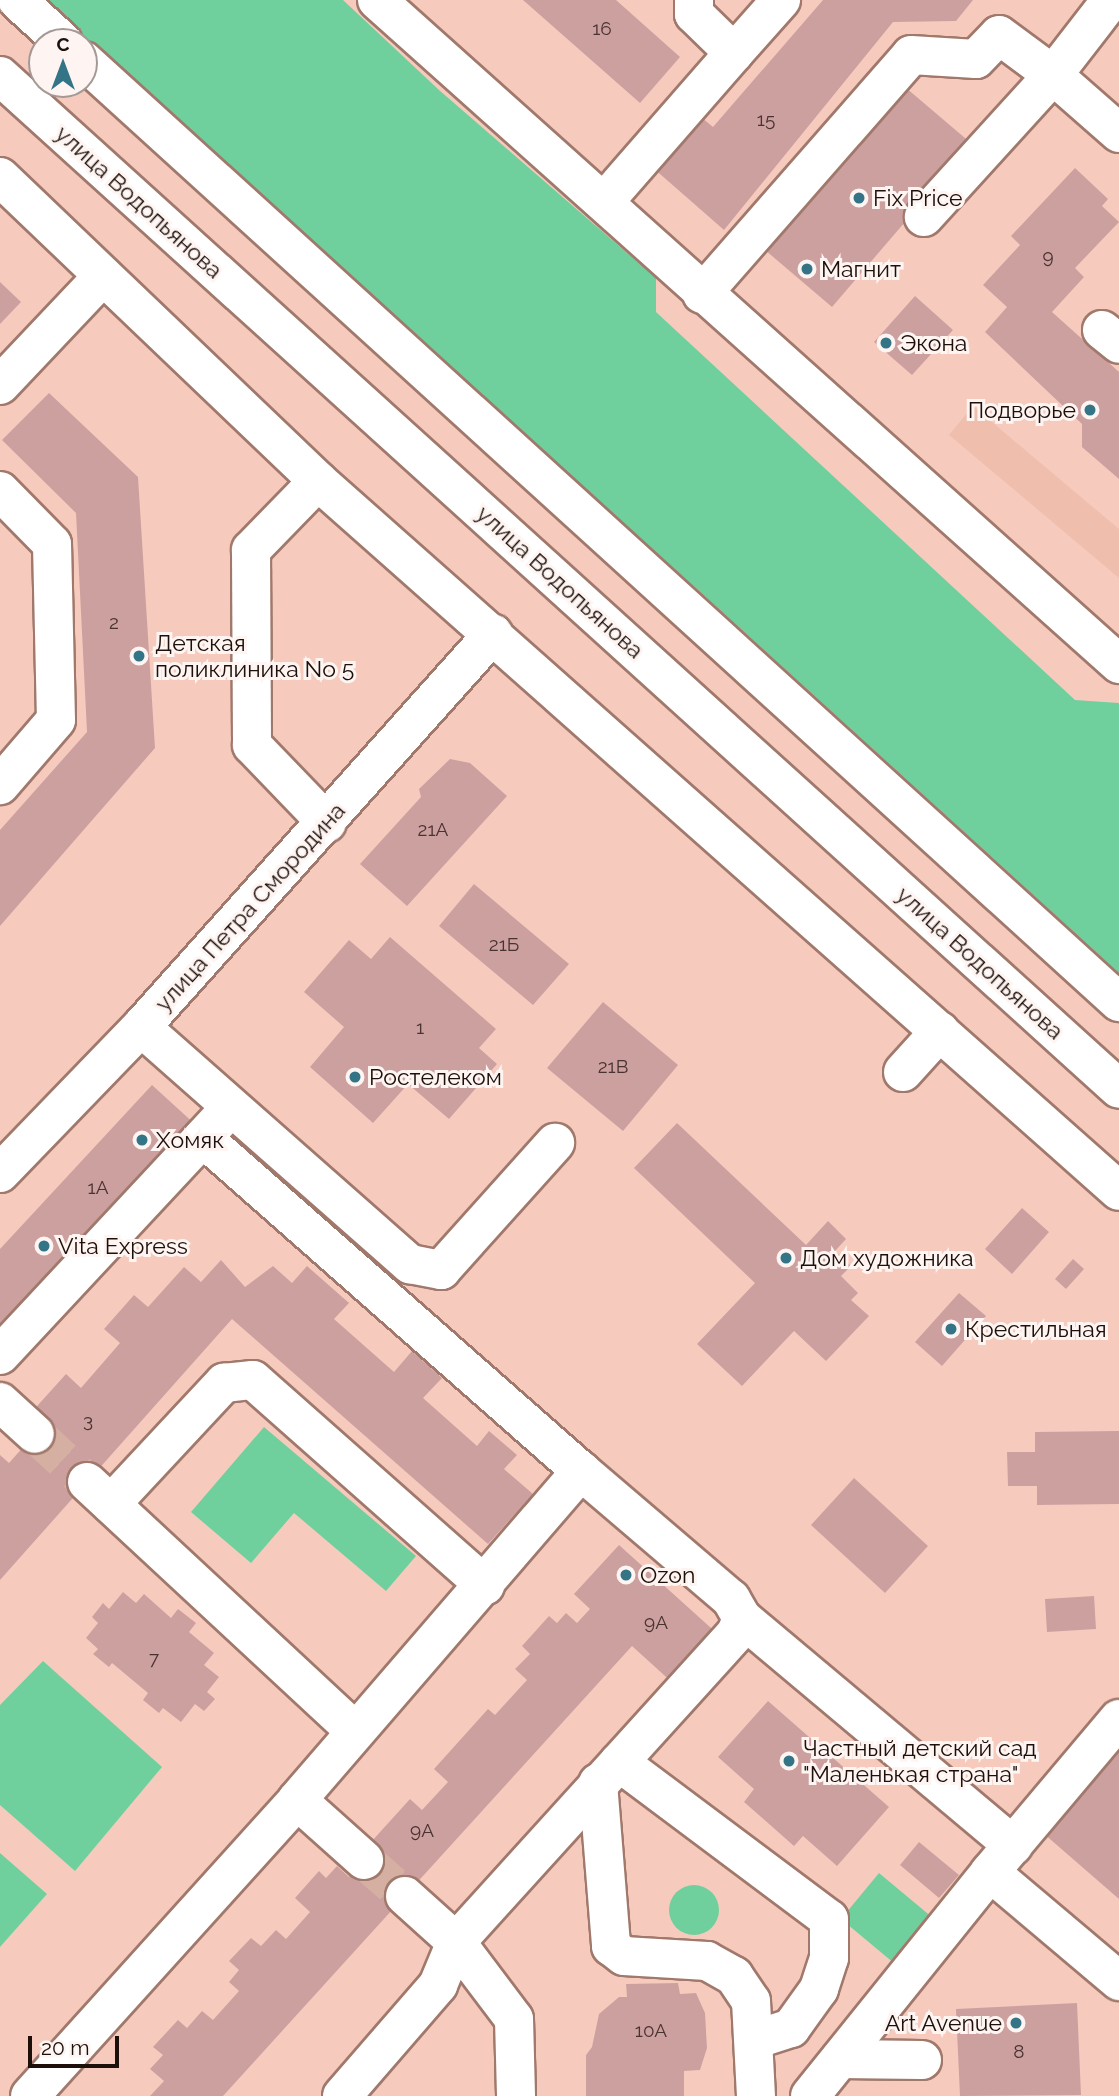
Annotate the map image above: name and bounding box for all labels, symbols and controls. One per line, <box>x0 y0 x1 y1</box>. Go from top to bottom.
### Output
house number: 16 <box>592 18 612 40</box>
north arrow <box>28 28 98 98</box>
text: С <box>56 33 70 55</box>
house number: 15 <box>757 109 775 131</box>
street label: улица Водопьянова <box>50 120 228 284</box>
place label: Fix Price <box>873 184 962 212</box>
marker: Fix Price <box>851 190 867 206</box>
house number: 9 <box>1042 246 1054 268</box>
place label: Магнит <box>821 255 901 283</box>
marker: Магнит <box>799 261 815 277</box>
place label: Экона <box>900 329 967 357</box>
marker: Экона <box>878 335 894 351</box>
place label: Подворье <box>968 396 1076 424</box>
marker: Подворье <box>1082 402 1098 418</box>
street label: улица Водопьянова <box>471 500 649 664</box>
house number: 2 <box>109 612 119 634</box>
place label: Детская поликлиника No 5 <box>155 629 354 683</box>
marker: Детская поликлиника No 5 <box>129 646 149 666</box>
street label: улица Петра Смородина <box>149 797 351 1017</box>
house number: 21А <box>418 819 448 841</box>
street label: улица Водопьянова <box>891 881 1069 1045</box>
house number: 21Б <box>489 934 519 956</box>
house number: 1 <box>416 1017 424 1039</box>
house number: 21В <box>598 1056 628 1078</box>
place label: Ростелеком <box>369 1063 502 1091</box>
marker: Ростелеком <box>347 1069 363 1085</box>
place label: Хомяк <box>156 1126 224 1154</box>
marker: Хомяк <box>134 1132 150 1148</box>
house number: 1А <box>88 1177 108 1199</box>
place label: Vita Express <box>58 1232 188 1260</box>
marker: Vita Express <box>36 1238 52 1254</box>
place label: Дом художника <box>800 1244 974 1272</box>
marker: Дом художника <box>778 1250 794 1266</box>
place label: Крестильная <box>965 1315 1107 1343</box>
marker: Крестильная <box>943 1321 959 1337</box>
house number: 3 <box>83 1410 93 1432</box>
place label: Ozon <box>640 1561 695 1589</box>
marker: Ozon <box>618 1567 634 1583</box>
house number: 9А <box>644 1612 668 1634</box>
house number: 7 <box>149 1648 159 1670</box>
place label: Частный детский сад "Маленькая страна" <box>803 1734 1037 1788</box>
marker: Частный детский сад "Маленькая страна" <box>781 1753 797 1769</box>
house number: 9А <box>410 1820 434 1842</box>
place label: Art Avenue <box>884 2009 1002 2037</box>
marker: Art Avenue <box>1008 2015 1024 2031</box>
house number: 10А <box>635 2020 667 2042</box>
scale bar <box>32 2022 122 2066</box>
text: 20 m <box>41 2035 89 2060</box>
house number: 8 <box>1013 2041 1025 2063</box>

